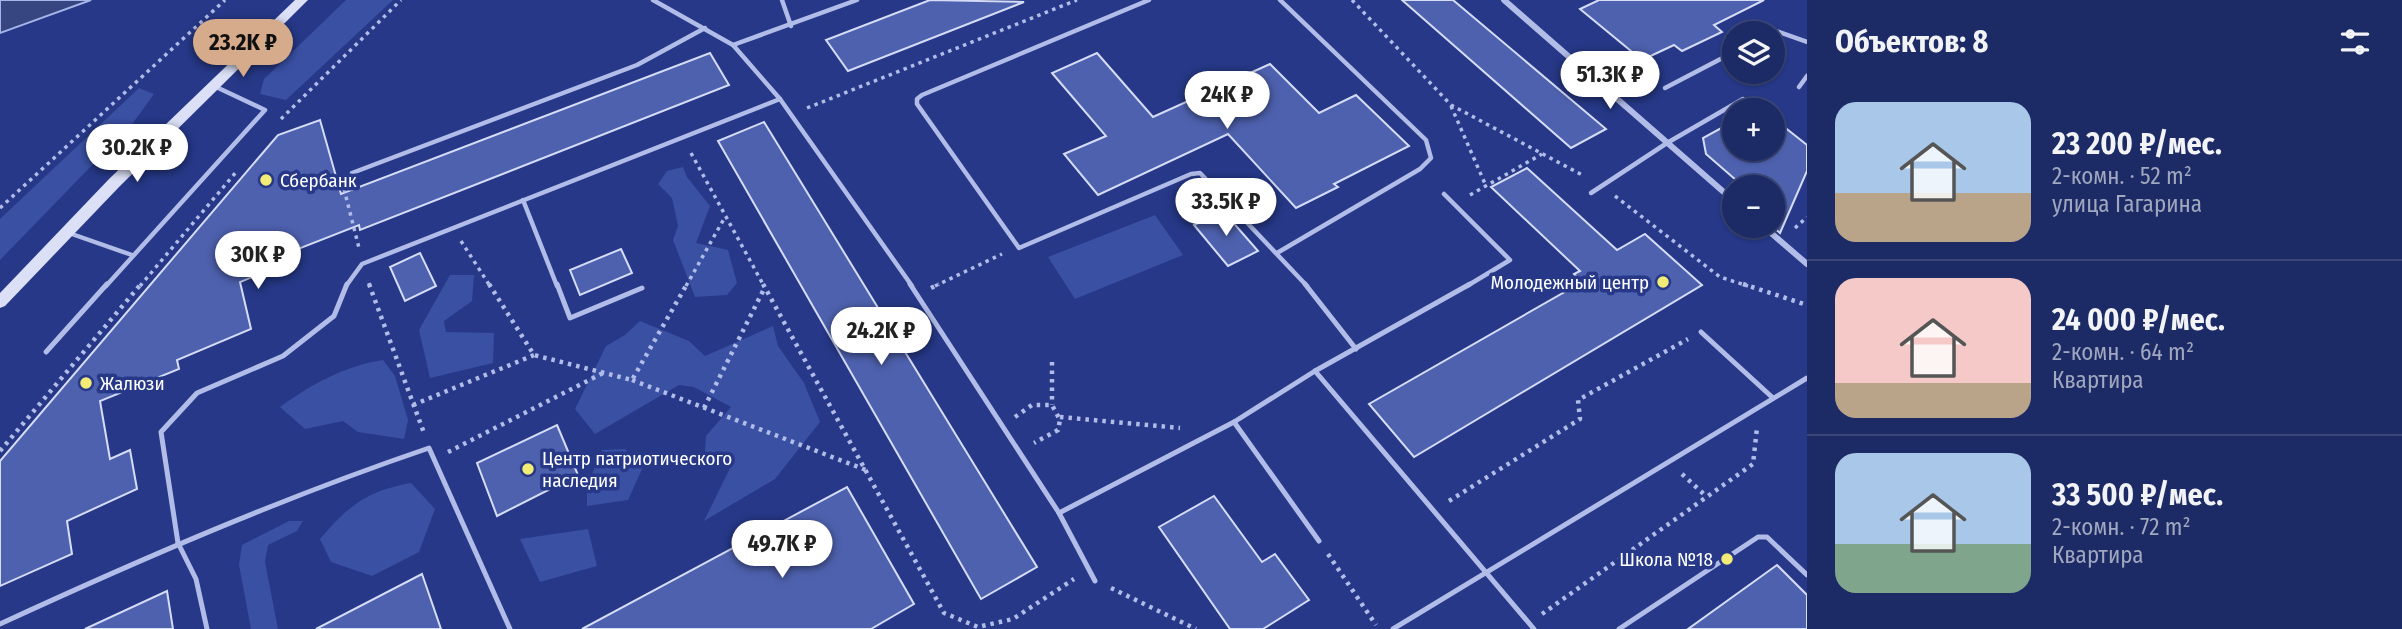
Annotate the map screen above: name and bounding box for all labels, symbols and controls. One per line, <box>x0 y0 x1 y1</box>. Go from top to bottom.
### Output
pin: 23.2K ₽ <box>178 20 308 79</box>
map controls <box>1722 21 1785 238</box>
button: layers <box>1722 21 1785 84</box>
icon: filters <box>2336 23 2374 61</box>
text: Объектов: 8 <box>1835 24 1988 60</box>
text: 23.2K ₽ <box>209 28 277 56</box>
pin: 51.3K ₽ <box>1545 52 1675 111</box>
text: 51.3K ₽ <box>1577 60 1643 88</box>
pin: 24K ₽ <box>1178 72 1276 131</box>
text: 24K ₽ <box>1201 80 1253 108</box>
button: + <box>1722 98 1785 161</box>
pin: 30.2K ₽ <box>72 124 202 184</box>
text: 23 200 ₽/мес. <box>2052 126 2222 162</box>
icon: home <box>1891 130 1975 214</box>
text: 30.2K ₽ <box>102 133 172 161</box>
text: 2-комн. · 52 m² <box>2052 162 2192 190</box>
place label: Сбербанк <box>280 169 357 192</box>
marker: Сбербанк <box>258 172 274 188</box>
button: − <box>1722 175 1785 238</box>
pin: 33.5K ₽ <box>1161 178 1291 238</box>
text: 33.5K ₽ <box>1191 187 1261 215</box>
text: улица Гагарина <box>2052 190 2202 218</box>
pin: 30K ₽ <box>209 232 307 291</box>
text: 30K ₽ <box>231 240 285 268</box>
place label: Молодежный центр <box>1491 271 1649 294</box>
marker: Молодежный центр <box>1655 274 1671 290</box>
text: 24 000 ₽/мес. <box>2052 302 2225 338</box>
icon: home <box>1891 306 1975 390</box>
pin: 24.2K ₽ <box>816 308 946 367</box>
text: 24.2K ₽ <box>847 316 915 344</box>
text: 2-комн. · 64 m² <box>2052 338 2194 366</box>
text: Квартира <box>2052 366 2144 394</box>
place label: Жалюзи <box>100 372 165 395</box>
marker: Жалюзи <box>78 375 94 391</box>
place label: Центр патриотического наследия <box>542 447 732 492</box>
marker: Центр патриотического наследия <box>520 461 536 477</box>
text: 33 500 ₽/мес. <box>2052 477 2223 513</box>
icon: home <box>1891 481 1975 565</box>
text: 2-комн. · 72 m² <box>2052 513 2191 541</box>
pin: 49.7K ₽ <box>717 520 847 580</box>
text: 49.7K ₽ <box>748 529 816 557</box>
text: Квартира <box>2052 541 2144 569</box>
place label: Школа №18 <box>1619 548 1713 571</box>
marker: Школа №18 <box>1719 551 1735 567</box>

